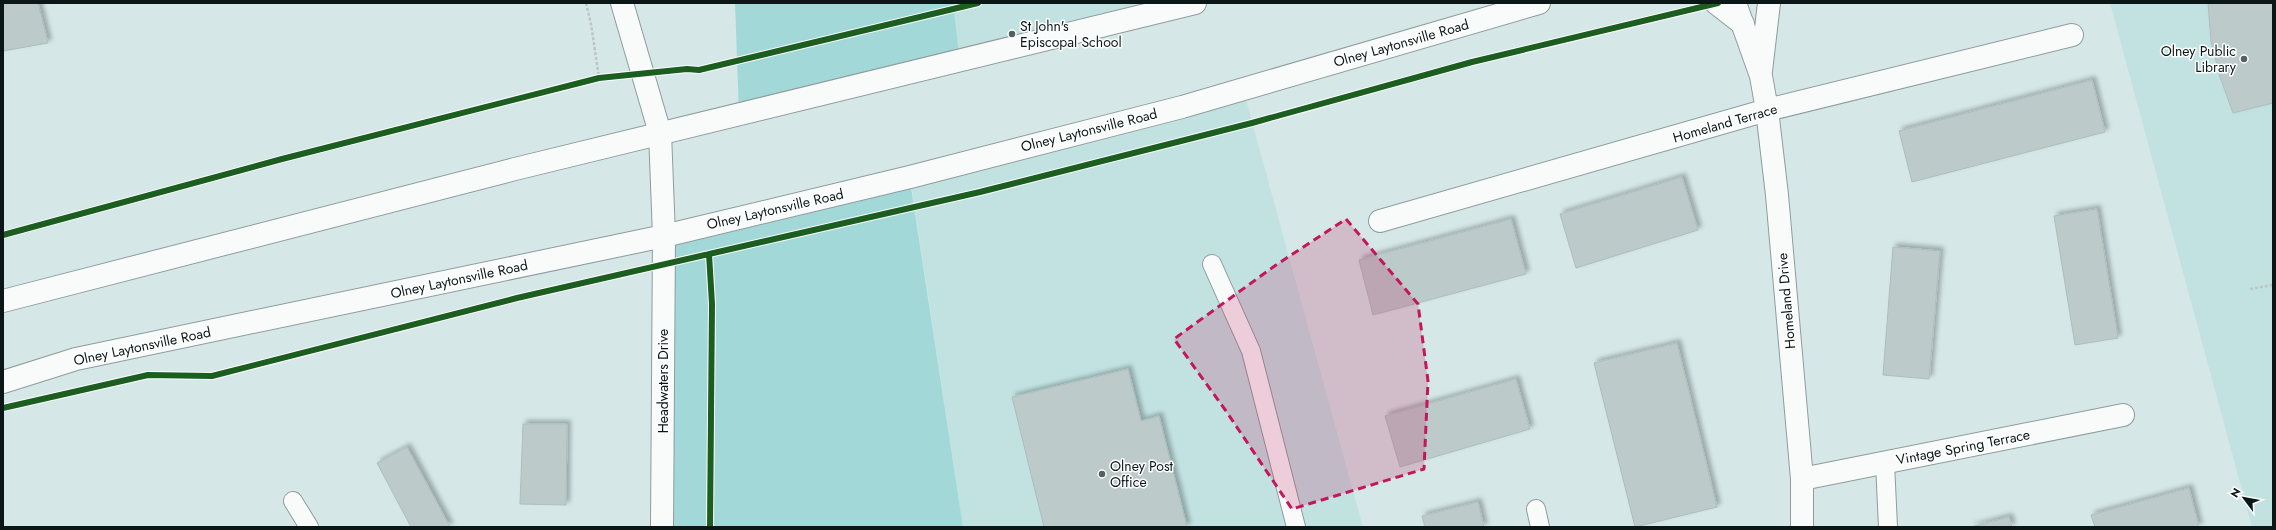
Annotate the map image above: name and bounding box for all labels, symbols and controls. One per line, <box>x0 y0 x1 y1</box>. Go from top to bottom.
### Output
street label: Olney Laytonsville Road <box>1331 14 1471 72</box>
place label: St John's Episcopal School <box>1020 16 1122 52</box>
marker: St John's Episcopal School <box>1007 29 1017 39</box>
place label: Olney Public Library <box>2161 41 2237 77</box>
marker: Olney Public Library <box>2239 54 2249 64</box>
street label: Homeland Terrace <box>1670 99 1780 147</box>
street label: Olney Laytonsville Road <box>1019 103 1159 157</box>
street label: Olney Laytonsville Road <box>705 184 845 234</box>
street label: Homeland Drive <box>1772 252 1800 350</box>
street label: Olney Laytonsville Road <box>389 255 529 303</box>
street label: Olney Laytonsville Road <box>72 322 212 370</box>
street label: Headwaters Drive <box>653 329 673 433</box>
street label: Vintage Spring Terrace <box>1894 424 2032 470</box>
place label: Olney Post Office <box>1110 456 1174 492</box>
marker: Olney Post Office <box>1097 469 1107 479</box>
north arrow <box>2224 478 2264 518</box>
text: N <box>2226 485 2245 501</box>

